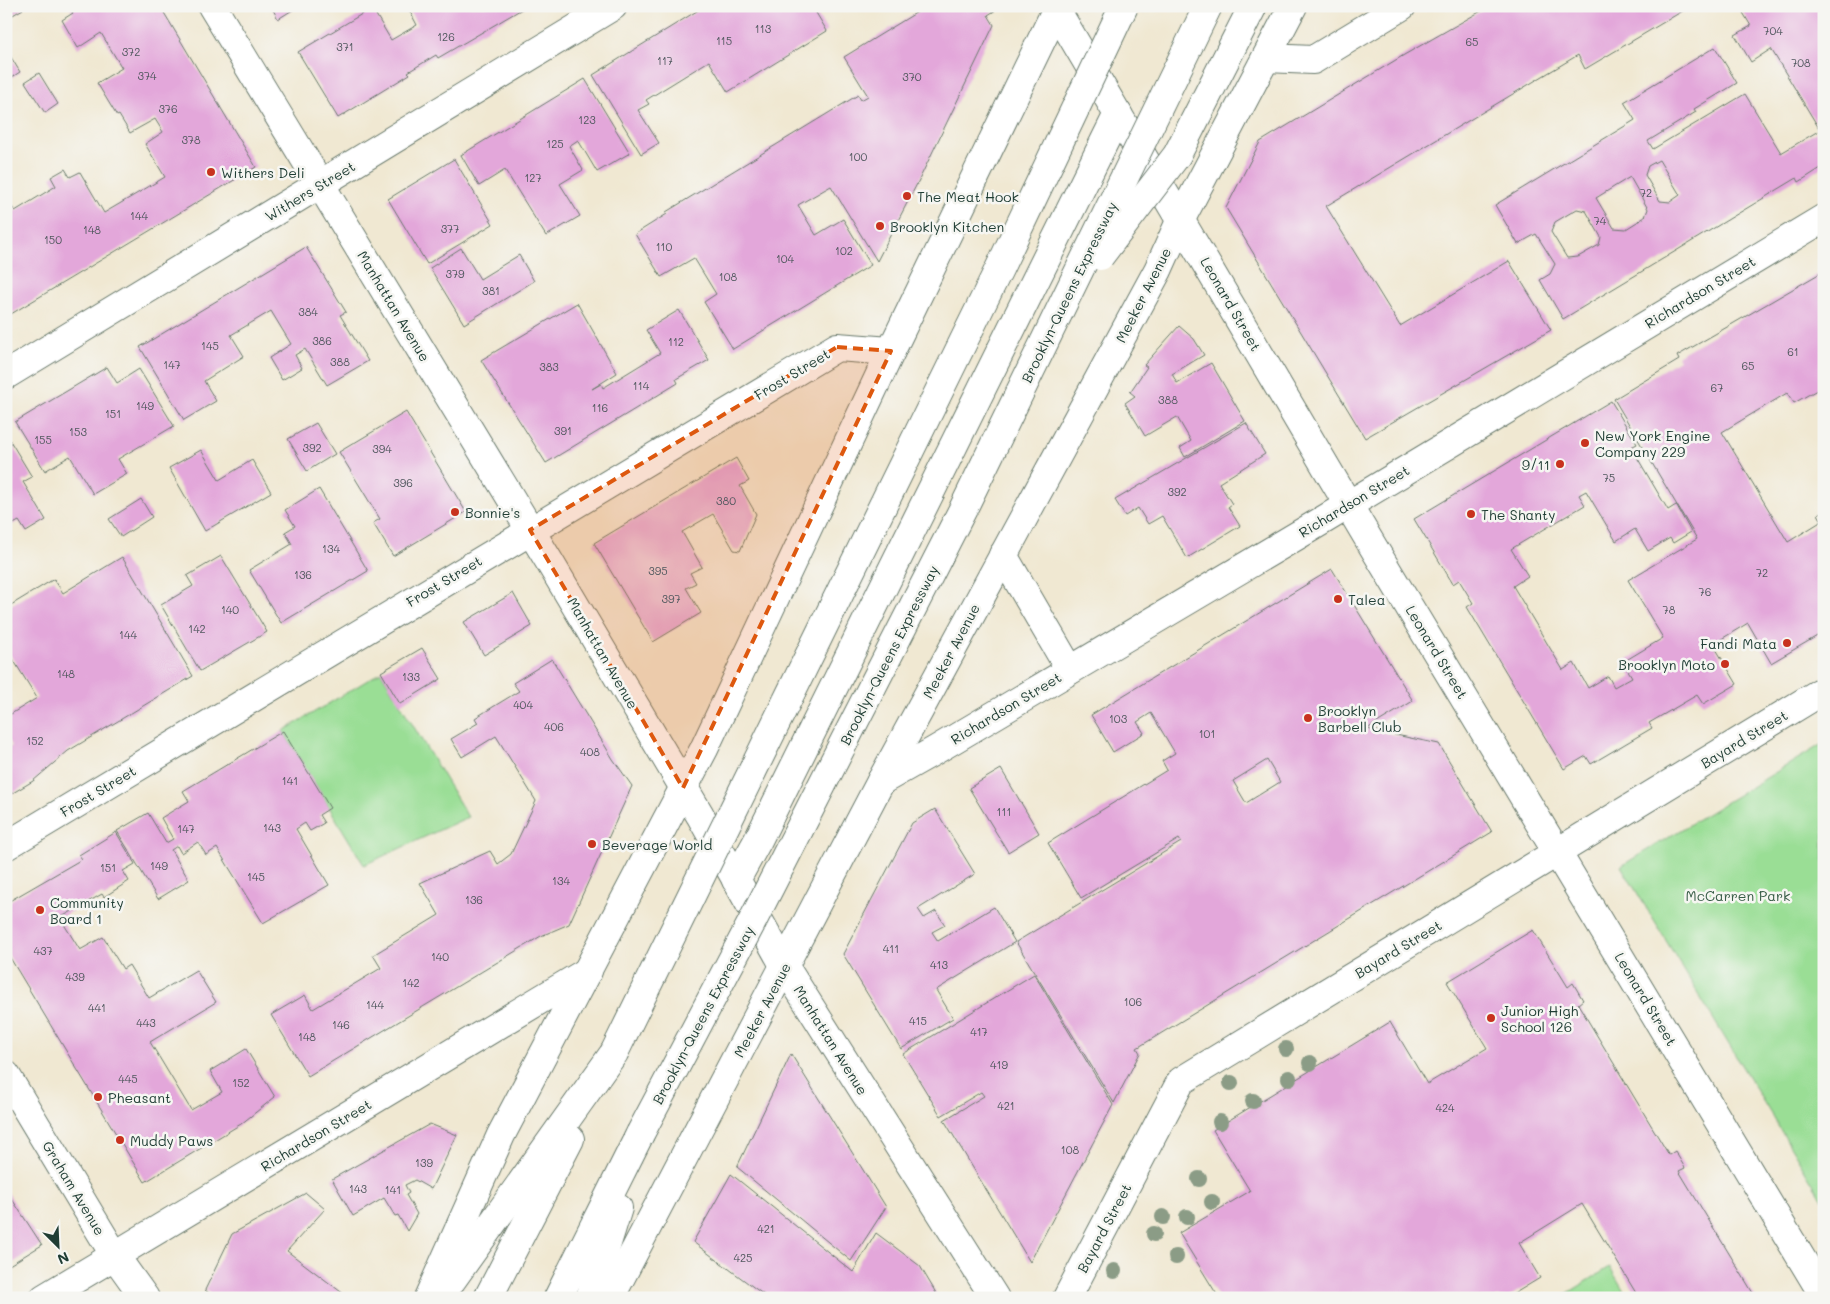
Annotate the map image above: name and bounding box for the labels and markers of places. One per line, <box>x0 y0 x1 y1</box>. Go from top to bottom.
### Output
place label: Withers Deli <box>221 163 305 182</box>
marker: Withers Deli <box>205 166 217 178</box>
place label: The Meat Hook <box>917 187 1019 206</box>
marker: The Meat Hook <box>901 190 913 202</box>
place label: Brooklyn Kitchen <box>890 217 1004 236</box>
marker: Brooklyn Kitchen <box>874 220 886 232</box>
place label: New York Engine Company 229 <box>1595 426 1710 461</box>
marker: New York Engine Company 229 <box>1579 437 1591 449</box>
place label: 9/11 <box>1522 455 1550 474</box>
marker: 9/11 <box>1554 458 1566 470</box>
place label: Bonnie's <box>465 503 520 522</box>
place label: The Shanty <box>1481 505 1556 524</box>
marker: Bonnie's <box>449 506 461 518</box>
marker: The Shanty <box>1465 508 1477 520</box>
place label: Talea <box>1348 590 1385 609</box>
marker: Talea <box>1332 593 1344 605</box>
place label: Fandi Mata <box>1700 634 1777 653</box>
marker: Fandi Mata <box>1781 637 1793 649</box>
place label: Brooklyn Moto <box>1618 655 1715 674</box>
marker: Brooklyn Moto <box>1719 658 1731 670</box>
place label: Brooklyn Barbell Club <box>1318 701 1402 736</box>
marker: Brooklyn Barbell Club <box>1302 712 1314 724</box>
place label: Beverage World <box>602 835 713 854</box>
marker: Beverage World <box>586 838 598 850</box>
place label: Community Board 1 <box>50 893 124 928</box>
marker: Community Board 1 <box>34 904 46 916</box>
place label: Junior High School 126 <box>1501 1001 1579 1036</box>
marker: Junior High School 126 <box>1485 1012 1497 1024</box>
place label: Pheasant <box>108 1088 171 1107</box>
marker: Pheasant <box>92 1091 104 1103</box>
place label: Muddy Paws <box>130 1131 213 1150</box>
marker: Muddy Paws <box>114 1134 126 1146</box>

